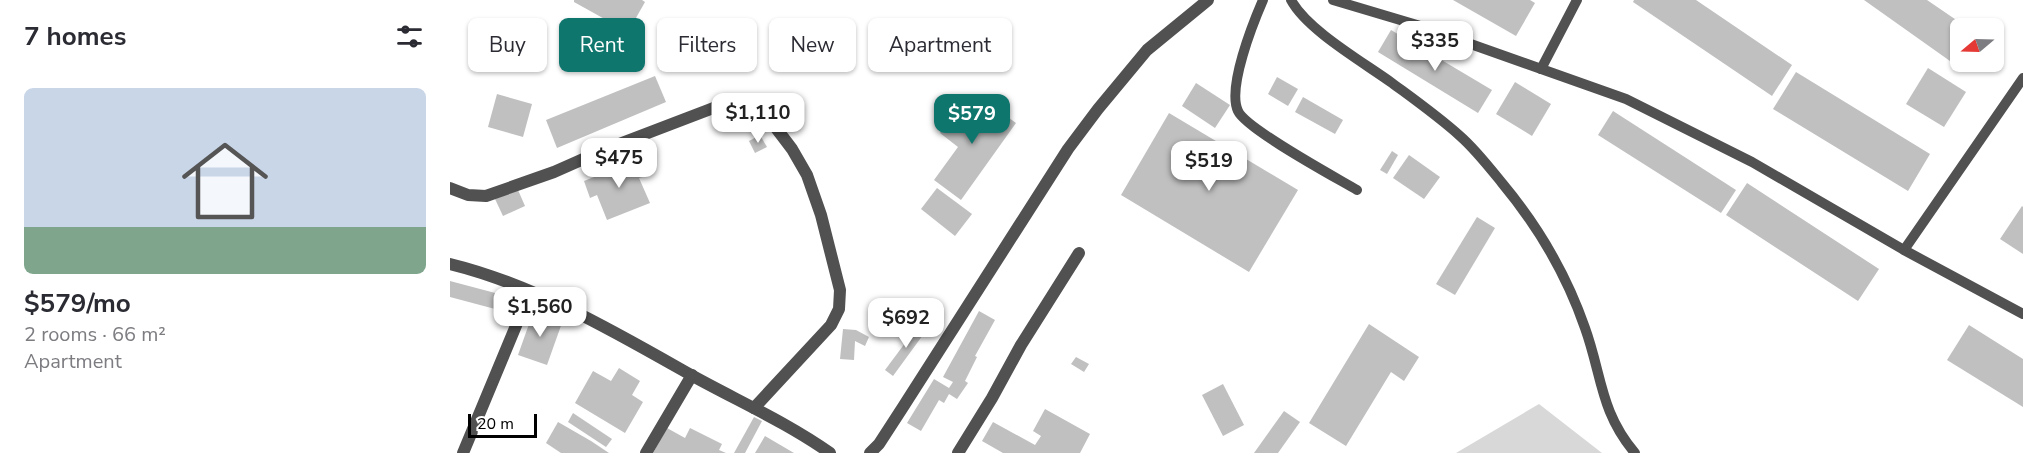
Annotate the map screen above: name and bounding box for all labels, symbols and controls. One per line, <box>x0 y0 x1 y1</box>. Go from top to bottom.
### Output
chip: Buy <box>468 18 547 72</box>
chip: Rent <box>559 18 645 72</box>
chip: Filters <box>657 18 757 72</box>
chip: New <box>769 18 856 72</box>
chip: Apartment <box>868 18 1012 72</box>
north arrow <box>1950 18 2004 72</box>
map controls <box>1950 18 2004 72</box>
text: 7 homes <box>24 19 126 54</box>
icon: filters <box>393 20 426 53</box>
pin: $335 <box>1399 21 1471 72</box>
text: $335 <box>1411 27 1459 54</box>
pin: $1,110 <box>709 93 807 144</box>
pin: $579 <box>936 94 1008 145</box>
text: $1,110 <box>726 99 790 126</box>
text: $579 <box>948 100 996 127</box>
icon: home <box>171 127 279 235</box>
pin: $475 <box>583 138 655 189</box>
pin: $519 <box>1173 141 1245 192</box>
text: $475 <box>595 144 643 171</box>
text: $519 <box>1185 147 1233 174</box>
text: $579/mo <box>24 286 131 321</box>
pin: $1,560 <box>491 287 589 338</box>
text: $1,560 <box>508 293 572 320</box>
pin: $692 <box>870 298 942 349</box>
text: $692 <box>882 304 930 331</box>
text: 2 rooms · 66 m² <box>24 321 166 348</box>
text: Apartment <box>24 348 122 375</box>
scale bar <box>468 411 537 438</box>
text: 20 m <box>477 413 514 435</box>

